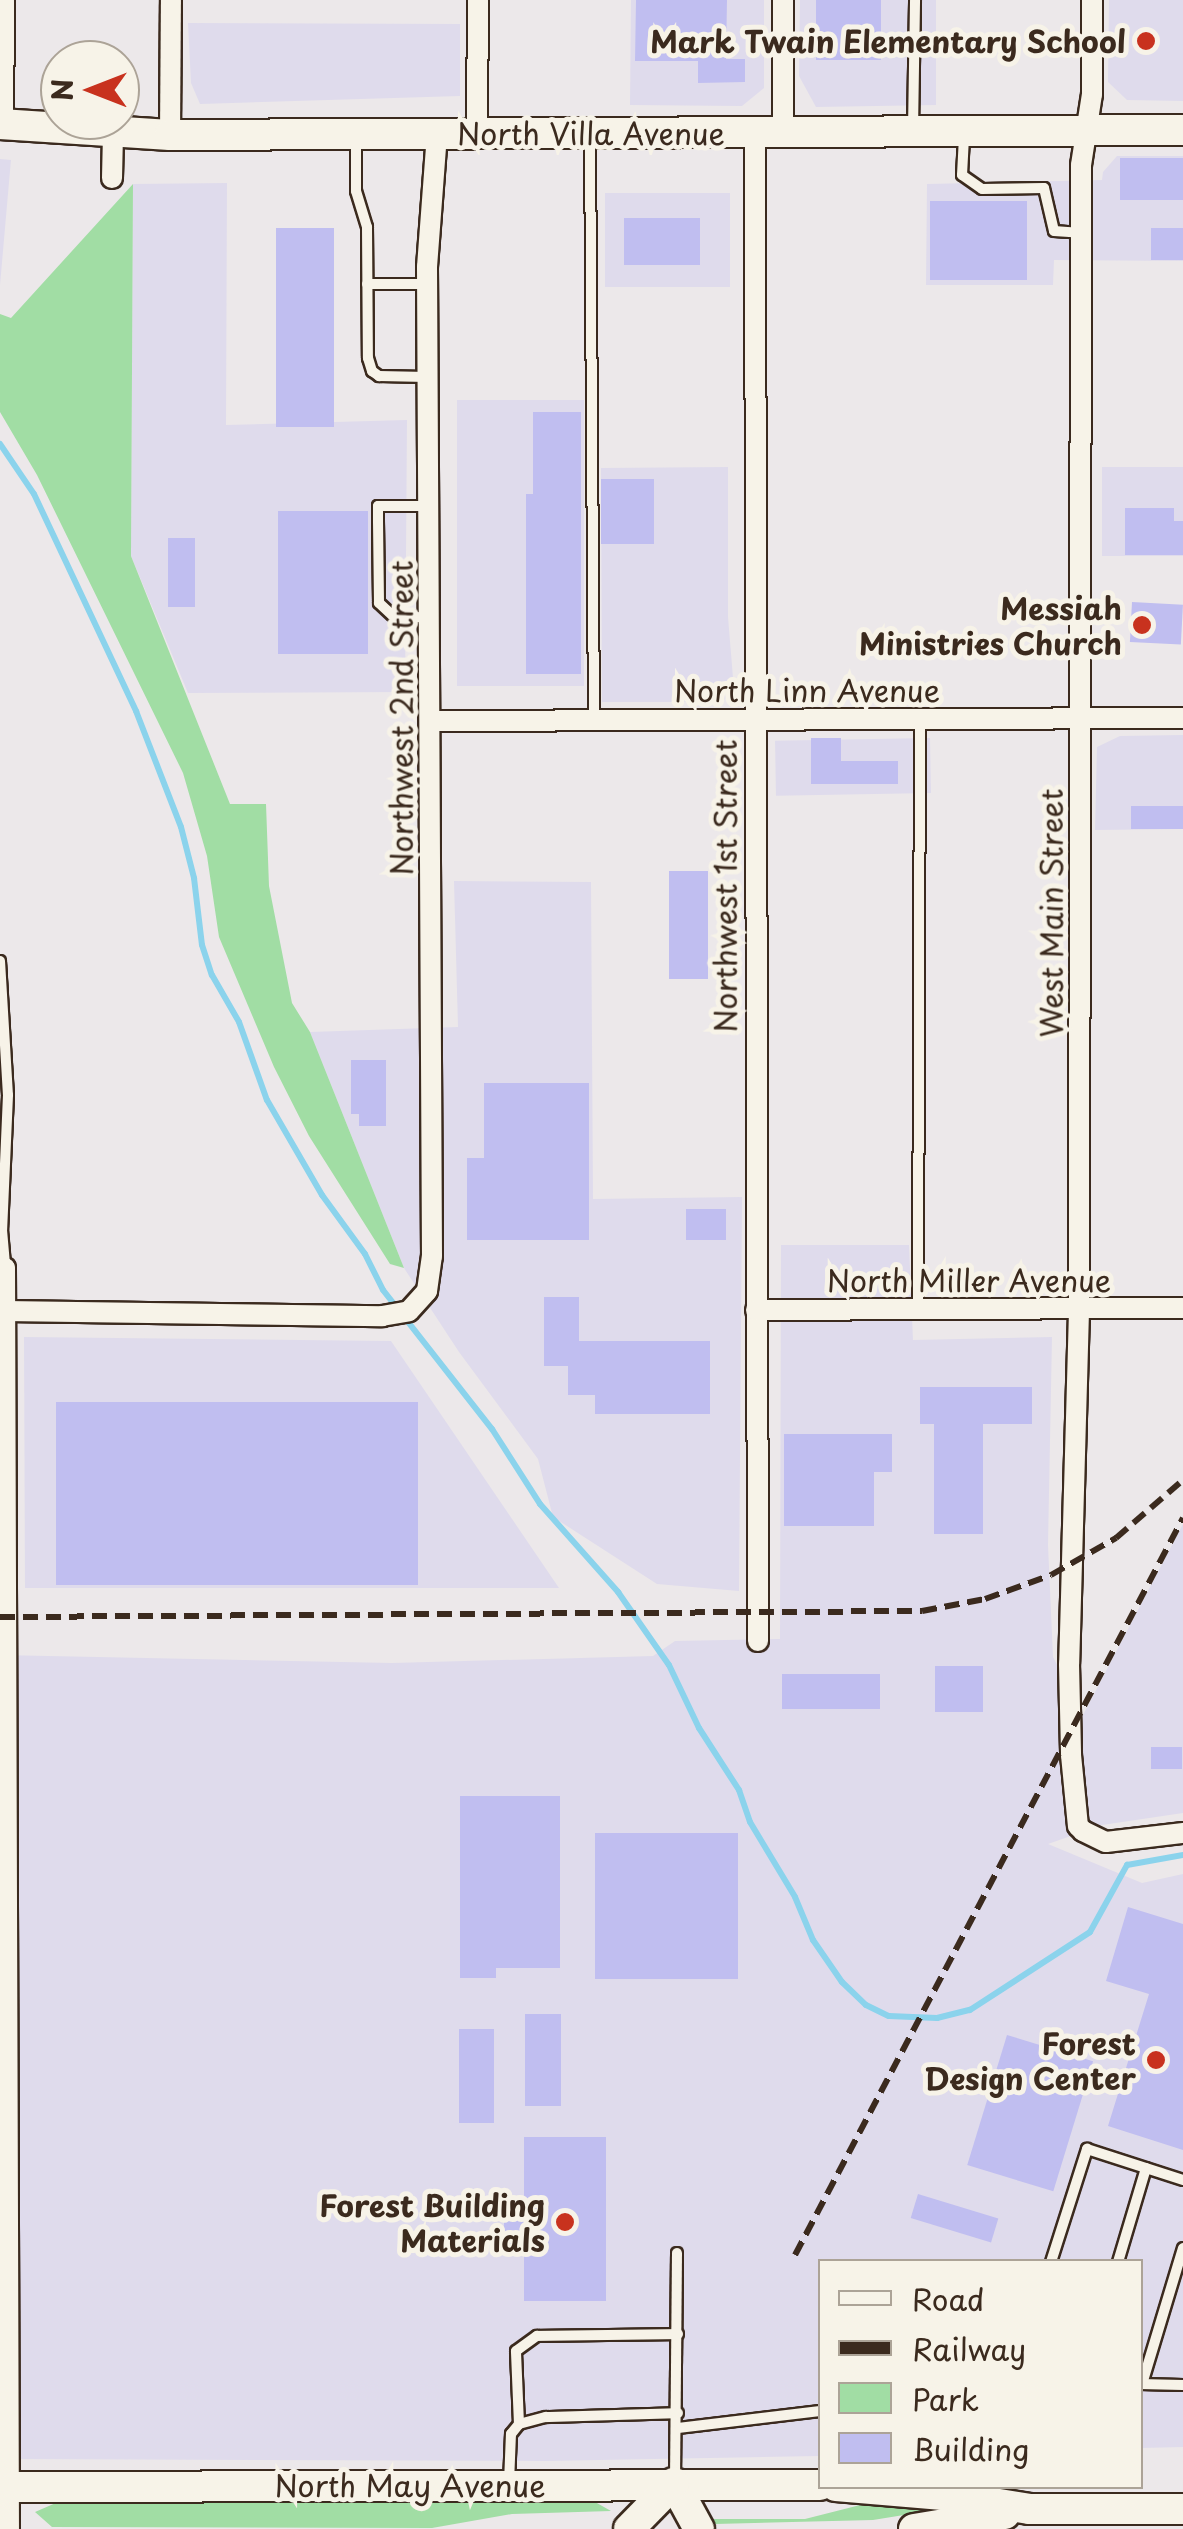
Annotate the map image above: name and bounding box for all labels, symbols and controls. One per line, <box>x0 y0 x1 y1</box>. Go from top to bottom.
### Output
place label: Mark Twain Elementary School <box>652 23 1126 59</box>
marker: Mark Twain Elementary School <box>1135 30 1157 52</box>
north arrow <box>40 40 140 140</box>
text: N <box>40 79 83 101</box>
street label: North Villa Avenue <box>456 115 726 151</box>
street label: Northwest 2nd Street <box>383 561 419 875</box>
place label: Messiah Ministries Church <box>857 590 1122 660</box>
marker: Messiah Ministries Church <box>1131 614 1153 636</box>
street label: North Linn Avenue <box>674 672 940 708</box>
street label: Northwest 1st Street <box>707 737 743 1035</box>
street label: West Main Street <box>1033 787 1069 1039</box>
street label: North Miller Avenue <box>824 1262 1114 1298</box>
place label: Forest Design Center <box>921 2025 1136 2096</box>
marker: Forest Design Center <box>1145 2049 1167 2071</box>
place label: Forest Building Materials <box>317 2187 545 2258</box>
marker: Forest Building Materials <box>554 2211 576 2233</box>
legend <box>818 2259 1143 2489</box>
text: Road <box>912 2276 985 2321</box>
text: Railway <box>912 2326 1026 2371</box>
text: Park <box>912 2376 979 2421</box>
text: Building <box>912 2426 1029 2471</box>
street label: North May Avenue <box>275 2467 545 2503</box>

